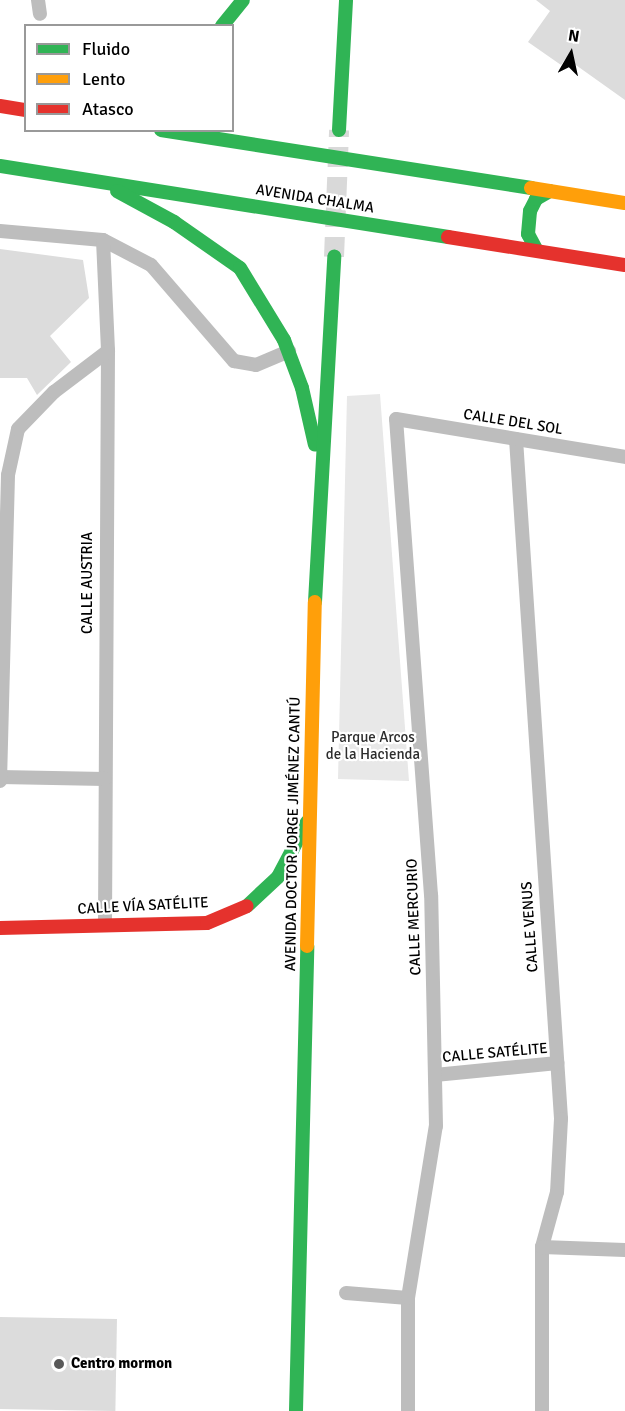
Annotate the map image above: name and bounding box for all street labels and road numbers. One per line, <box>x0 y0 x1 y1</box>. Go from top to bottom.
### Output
street label: AVENIDA CHALMA <box>255 181 375 217</box>
street label: CALLE DEL SOL <box>462 405 564 439</box>
street label: CALLE AUSTRIA <box>79 532 97 634</box>
street label: AVENIDA DOCTOR JORGE JIMÉNEZ CANTÚ <box>282 697 304 971</box>
street label: CALLE MERCURIO <box>403 858 425 976</box>
street label: CALLE VENUS <box>518 881 542 973</box>
street label: CALLE VÍA SATÉLITE <box>77 894 209 918</box>
street label: CALLE SATÉLITE <box>442 1039 548 1067</box>

